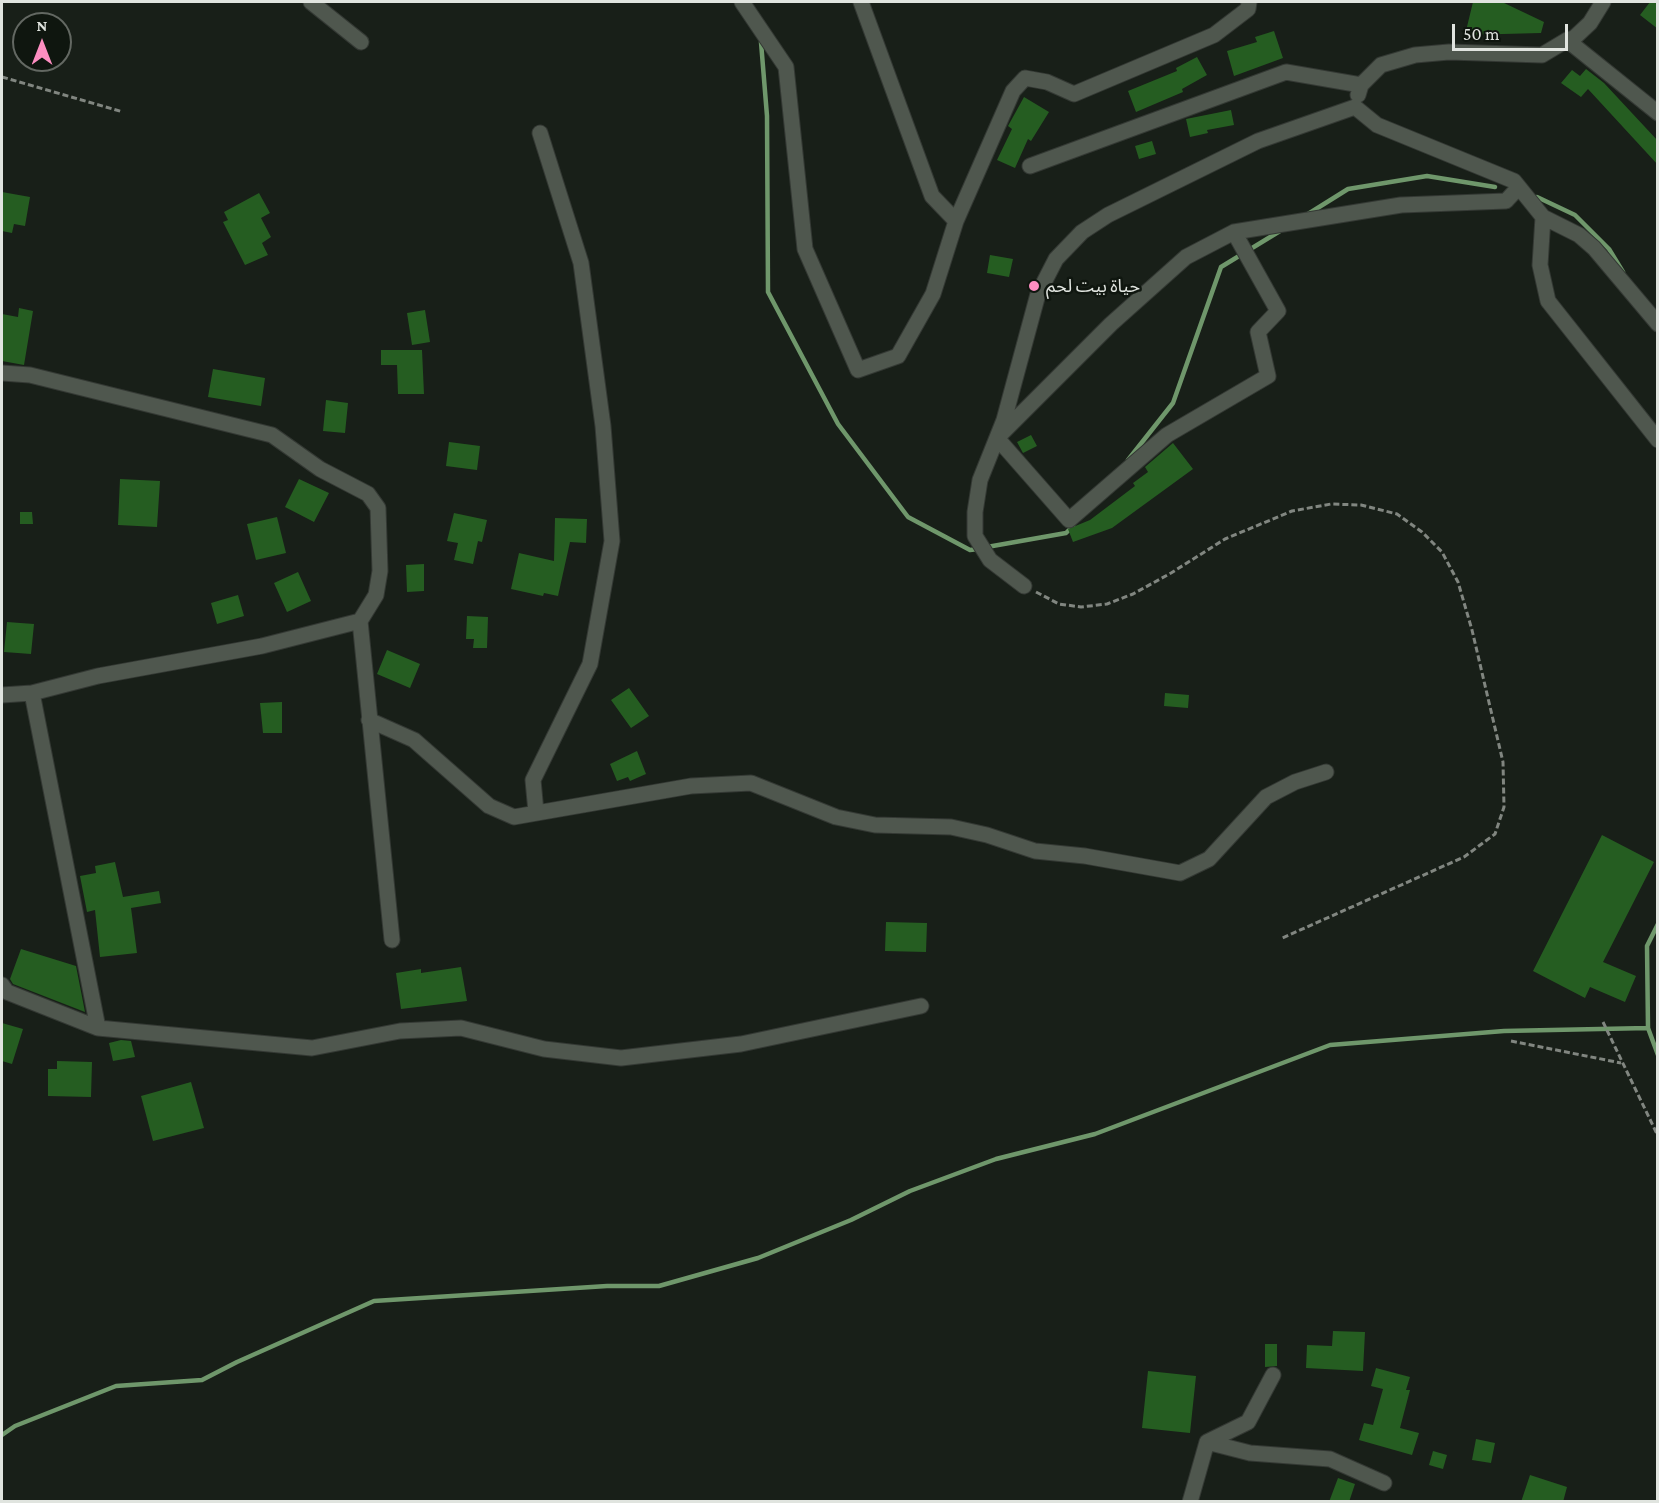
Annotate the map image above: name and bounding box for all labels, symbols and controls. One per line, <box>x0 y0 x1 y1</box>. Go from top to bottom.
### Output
north arrow <box>12 12 72 72</box>
scale bar <box>1455 12 1570 50</box>
text: N <box>37 17 47 34</box>
text: 50 m <box>1463 24 1500 44</box>
place label: حياة بيت لحم <box>1046 275 1140 297</box>
marker: حياة بيت لحم <box>1027 279 1041 293</box>

